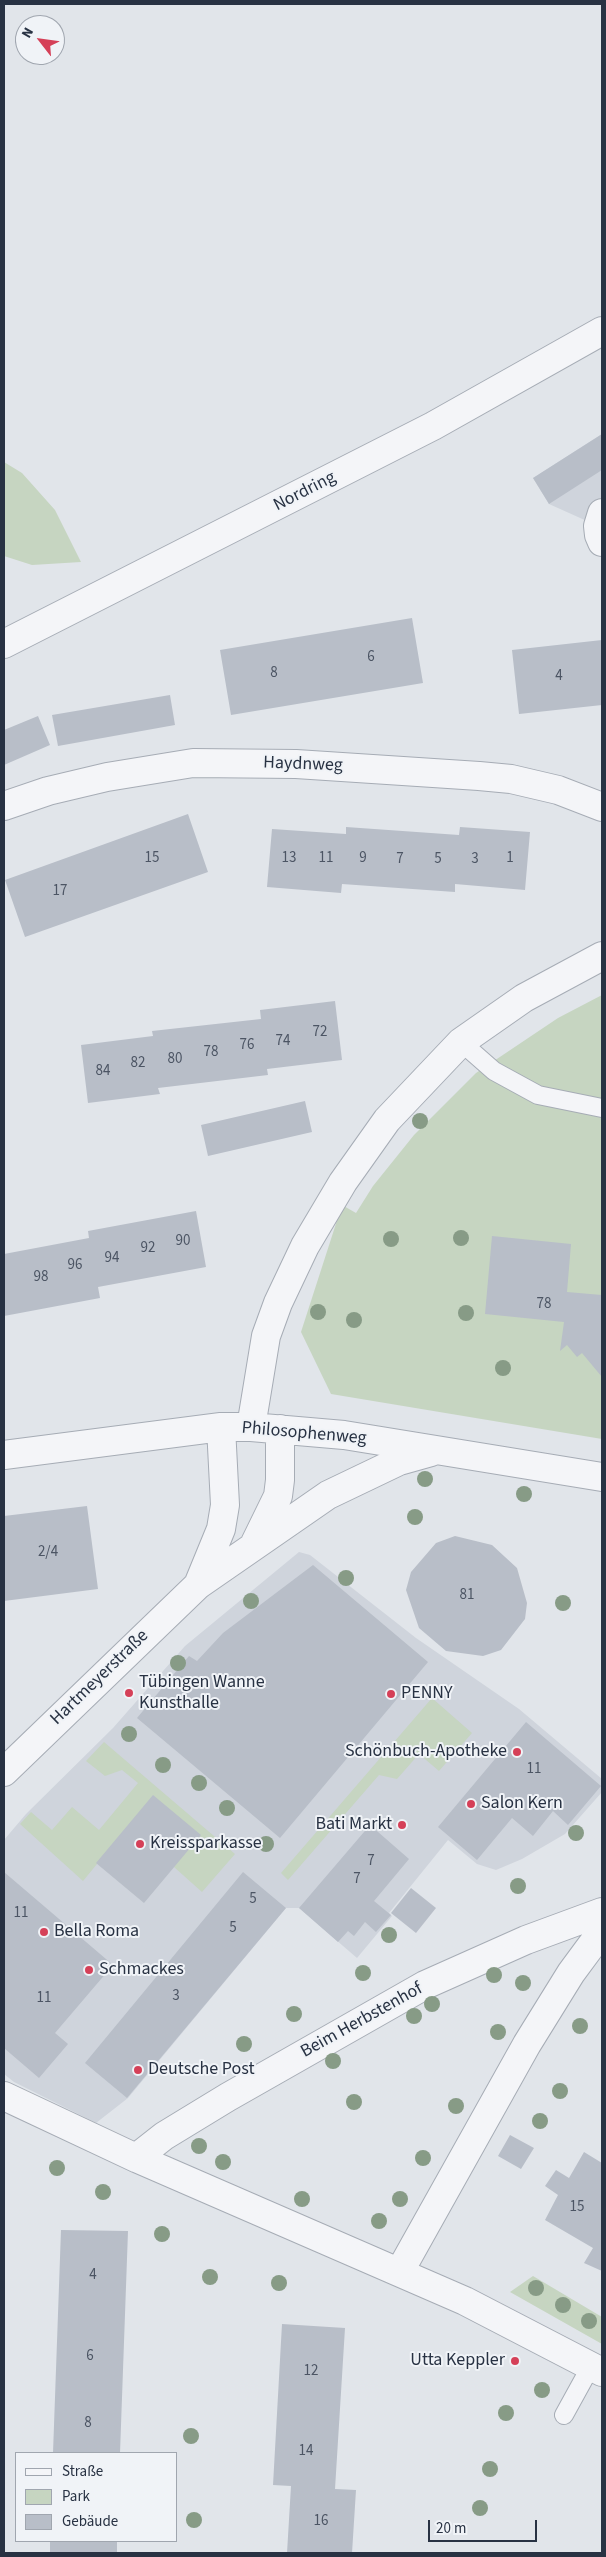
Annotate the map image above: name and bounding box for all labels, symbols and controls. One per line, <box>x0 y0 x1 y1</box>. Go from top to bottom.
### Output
north arrow <box>15 15 65 65</box>
text: N <box>17 24 39 42</box>
street label: Nordring <box>270 467 340 517</box>
house number: 6 <box>367 649 375 667</box>
house number: 8 <box>270 665 278 683</box>
house number: 4 <box>555 668 563 686</box>
street label: Haydnweg <box>263 753 343 777</box>
house number: 15 <box>145 850 159 868</box>
house number: 13 <box>282 850 296 868</box>
house number: 11 <box>319 850 333 868</box>
house number: 9 <box>359 850 367 868</box>
house number: 1 <box>506 850 514 868</box>
house number: 7 <box>396 851 404 869</box>
house number: 5 <box>434 851 442 869</box>
house number: 3 <box>471 851 479 869</box>
house number: 17 <box>53 883 67 901</box>
house number: 72 <box>313 1024 327 1042</box>
house number: 74 <box>276 1033 290 1051</box>
house number: 76 <box>240 1037 254 1055</box>
house number: 78 <box>204 1044 218 1062</box>
house number: 80 <box>168 1051 182 1069</box>
house number: 82 <box>131 1055 145 1073</box>
house number: 84 <box>96 1063 110 1081</box>
house number: 90 <box>176 1233 190 1251</box>
house number: 92 <box>141 1240 155 1258</box>
house number: 94 <box>105 1250 119 1268</box>
house number: 96 <box>68 1257 82 1275</box>
house number: 98 <box>34 1269 48 1287</box>
house number: 78 <box>537 1296 551 1314</box>
street label: Philosophenweg <box>241 1418 367 1450</box>
house number: 2/4 <box>38 1544 58 1562</box>
house number: 81 <box>460 1587 474 1605</box>
street label: Hartmeyerstraße <box>46 1626 154 1730</box>
place label: Tübingen Wanne Kunsthalle <box>139 1672 265 1715</box>
place label: PENNY <box>401 1683 453 1705</box>
marker: Tübingen Wanne Kunsthalle <box>123 1687 135 1699</box>
marker: PENNY <box>385 1688 397 1700</box>
place label: Schönbuch-Apotheke <box>345 1741 507 1763</box>
marker: Schönbuch-Apotheke <box>511 1746 523 1758</box>
house number: 11 <box>527 1761 541 1779</box>
place label: Salon Kern <box>481 1793 563 1815</box>
marker: Salon Kern <box>465 1798 477 1810</box>
place label: Bati Markt <box>315 1814 392 1836</box>
marker: Bati Markt <box>396 1819 408 1831</box>
place label: Kreissparkasse <box>150 1833 262 1855</box>
marker: Kreissparkasse <box>134 1838 146 1850</box>
house number: 7 <box>367 1853 375 1871</box>
house number: 7 <box>353 1871 361 1889</box>
house number: 5 <box>249 1891 257 1909</box>
house number: 11 <box>14 1905 28 1923</box>
house number: 5 <box>229 1920 237 1938</box>
place label: Bella Roma <box>54 1921 139 1943</box>
marker: Bella Roma <box>38 1926 50 1938</box>
place label: Schmackes <box>99 1959 184 1981</box>
marker: Schmackes <box>83 1964 95 1976</box>
street label: Beim Herbstenhof <box>297 1979 427 2063</box>
house number: 3 <box>172 1988 180 2006</box>
house number: 11 <box>37 1990 51 2008</box>
place label: Deutsche Post <box>148 2059 255 2081</box>
marker: Deutsche Post <box>132 2064 144 2076</box>
house number: 15 <box>570 2199 584 2217</box>
house number: 4 <box>89 2267 97 2285</box>
house number: 6 <box>86 2348 94 2366</box>
place label: Utta Keppler <box>410 2350 505 2372</box>
marker: Utta Keppler <box>509 2355 521 2367</box>
house number: 12 <box>304 2363 318 2381</box>
house number: 8 <box>84 2415 92 2433</box>
house number: 14 <box>299 2443 313 2461</box>
legend <box>15 2452 178 2542</box>
text: Straße <box>62 2461 103 2482</box>
text: Park <box>62 2486 90 2507</box>
scale bar <box>431 2510 540 2542</box>
text: Gebäude <box>62 2511 118 2532</box>
house number: 16 <box>314 2513 328 2531</box>
text: 20 m <box>436 2518 466 2539</box>

